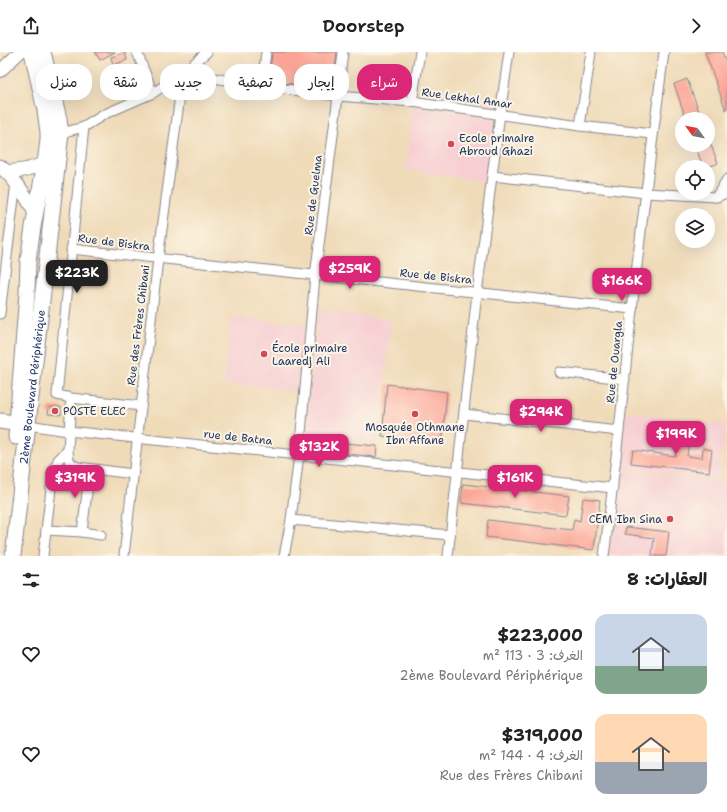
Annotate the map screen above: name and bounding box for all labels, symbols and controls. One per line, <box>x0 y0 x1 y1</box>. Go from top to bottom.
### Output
text: Doorstep <box>322 14 405 38</box>
icon: share <box>20 15 42 37</box>
icon: forward <box>685 15 707 37</box>
chip: منزل <box>36 64 92 100</box>
chip: شقة <box>100 64 152 100</box>
chip: جديد <box>160 64 216 100</box>
chip: تصفية <box>224 64 286 100</box>
chip: إيجار <box>294 64 349 100</box>
chip: شراء <box>357 64 412 100</box>
street label: Rue Lekhal Amar <box>421 85 513 112</box>
north arrow <box>675 112 715 152</box>
map controls <box>675 112 715 248</box>
place label: Ecole primaire Abroud Ghazi <box>459 131 535 159</box>
marker: Ecole primaire Abroud Ghazi <box>446 139 456 149</box>
street label: Rue de Guelma <box>301 154 326 236</box>
button: locate <box>675 160 715 200</box>
button: layers <box>675 208 715 248</box>
street label: Rue de Biskra <box>77 231 151 254</box>
pin: $259K <box>322 256 378 290</box>
pin: $223K <box>49 260 105 294</box>
text: $259K <box>328 260 372 277</box>
text: $223K <box>55 264 99 281</box>
street label: Rue des Frères Chibani <box>124 264 153 386</box>
street label: Rue de Biskra <box>399 265 473 288</box>
pin: $166K <box>594 268 650 302</box>
text: $166K <box>601 272 643 289</box>
street label: 2ème Boulevard Périphérique <box>16 309 49 465</box>
street label: Rue de Ouargla <box>603 320 626 404</box>
place label: École primaire Laaredj Ali <box>272 340 348 369</box>
marker: École primaire Laaredj Ali <box>259 349 269 359</box>
pin: $294K <box>513 399 569 433</box>
text: $294K <box>519 403 563 420</box>
place label: POSTE ELEC <box>63 404 126 419</box>
marker: POSTE ELEC <box>50 406 60 416</box>
marker: Mosquée Othmane Ibn Affane <box>410 409 420 419</box>
place label: Mosquée Othmane Ibn Affane <box>365 420 465 448</box>
pin: $199K <box>648 421 704 455</box>
text: $199K <box>655 425 697 442</box>
street label: rue de Batna <box>203 426 273 449</box>
pin: $132K <box>291 434 347 468</box>
text: $132K <box>299 438 339 455</box>
pin: $319K <box>47 465 103 499</box>
pin: $161K <box>487 465 543 499</box>
text: $319K <box>54 469 96 486</box>
text: $161K <box>497 469 533 486</box>
place label: CEM Ibn Sina <box>589 512 662 527</box>
marker: CEM Ibn Sina <box>665 514 675 524</box>
text: العقارات: 8 <box>627 568 707 590</box>
icon: filters <box>20 569 42 591</box>
text: $223,000 <box>497 624 583 646</box>
icon: home <box>627 630 675 678</box>
icon: heart <box>20 643 42 665</box>
text: الغرف: 3 · 113 m² <box>483 647 583 664</box>
text: 2ème Boulevard Périphérique <box>400 667 583 684</box>
text: $319,000 <box>501 724 583 746</box>
icon: home <box>627 730 675 778</box>
icon: heart <box>20 743 42 765</box>
text: الغرف: 4 · 144 m² <box>479 747 583 764</box>
text: Rue des Frères Chibani <box>440 767 583 784</box>

